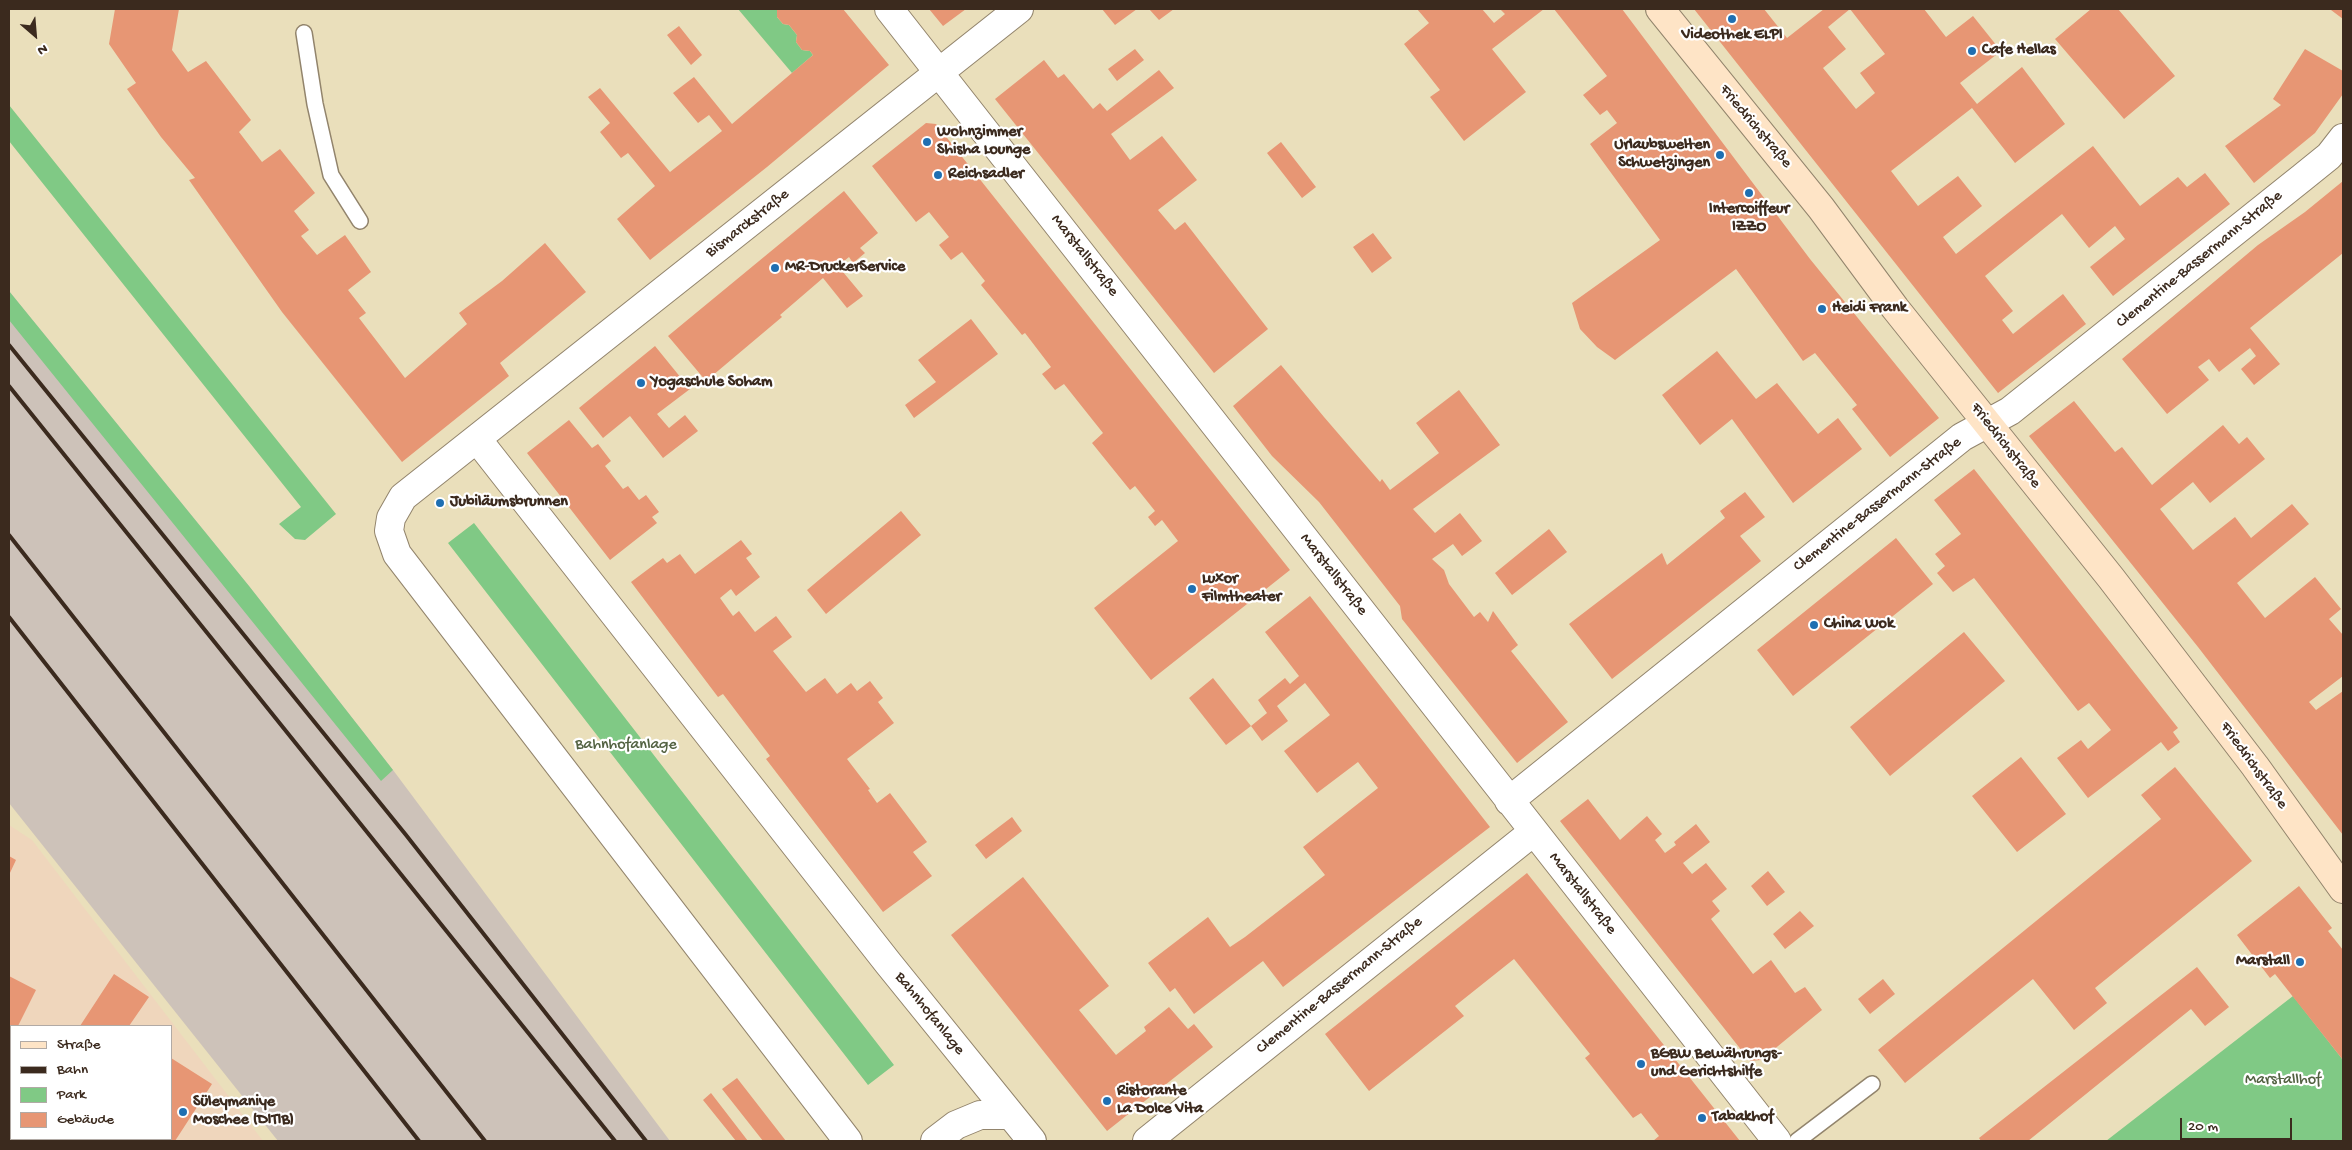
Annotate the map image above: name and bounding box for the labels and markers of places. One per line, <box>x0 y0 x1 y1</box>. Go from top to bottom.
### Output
marker: Videothek ELPI <box>1726 13 1738 25</box>
place label: Videothek ELPI <box>1681 26 1783 46</box>
place label: Cafe Hellas <box>1982 41 2056 61</box>
marker: Cafe Hellas <box>1966 45 1978 57</box>
place label: Wohnzimmer Shisha Lounge <box>937 123 1030 161</box>
marker: Wohnzimmer Shisha Lounge <box>921 136 933 148</box>
place label: Urlaubswelten Schwetzingen <box>1614 136 1710 174</box>
marker: Urlaubswelten Schwetzingen <box>1714 149 1726 161</box>
place label: Reichsadler <box>948 165 1024 185</box>
marker: Reichsadler <box>932 169 944 181</box>
marker: Intercoiffeur IZZO <box>1743 187 1755 199</box>
place label: Intercoiffeur IZZO <box>1709 200 1789 238</box>
place label: MR-DruckerService <box>785 258 905 278</box>
marker: MR-DruckerService <box>769 262 781 274</box>
place label: Heidi Frank <box>1832 299 1907 319</box>
marker: Heidi Frank <box>1816 303 1828 315</box>
place label: Yogaschule Soham <box>651 373 772 393</box>
marker: Yogaschule Soham <box>635 377 647 389</box>
place label: Jubiläumsbrunnen <box>450 493 568 513</box>
marker: Jubiläumsbrunnen <box>434 497 446 509</box>
place label: Luxor Filmtheater <box>1202 570 1281 608</box>
marker: Luxor Filmtheater <box>1186 583 1198 595</box>
place label: China Wok <box>1824 615 1894 635</box>
marker: China Wok <box>1808 619 1820 631</box>
place label: Marstall <box>2236 952 2290 972</box>
marker: Marstall <box>2294 956 2306 968</box>
place label: BGBW Bewährungs- und Gerichtshilfe <box>1651 1045 1782 1083</box>
marker: BGBW Bewährungs- und Gerichtshilfe <box>1635 1058 1647 1070</box>
place label: Ristorante La Dolce Vita <box>1117 1082 1203 1120</box>
place label: Süleymaniye Moschee (DITIB) <box>193 1093 294 1131</box>
marker: Ristorante La Dolce Vita <box>1101 1095 1113 1107</box>
marker: Süleymaniye Moschee (DITIB) <box>177 1106 189 1118</box>
place label: Tabakhof <box>1712 1108 1773 1128</box>
marker: Tabakhof <box>1696 1112 1708 1124</box>

